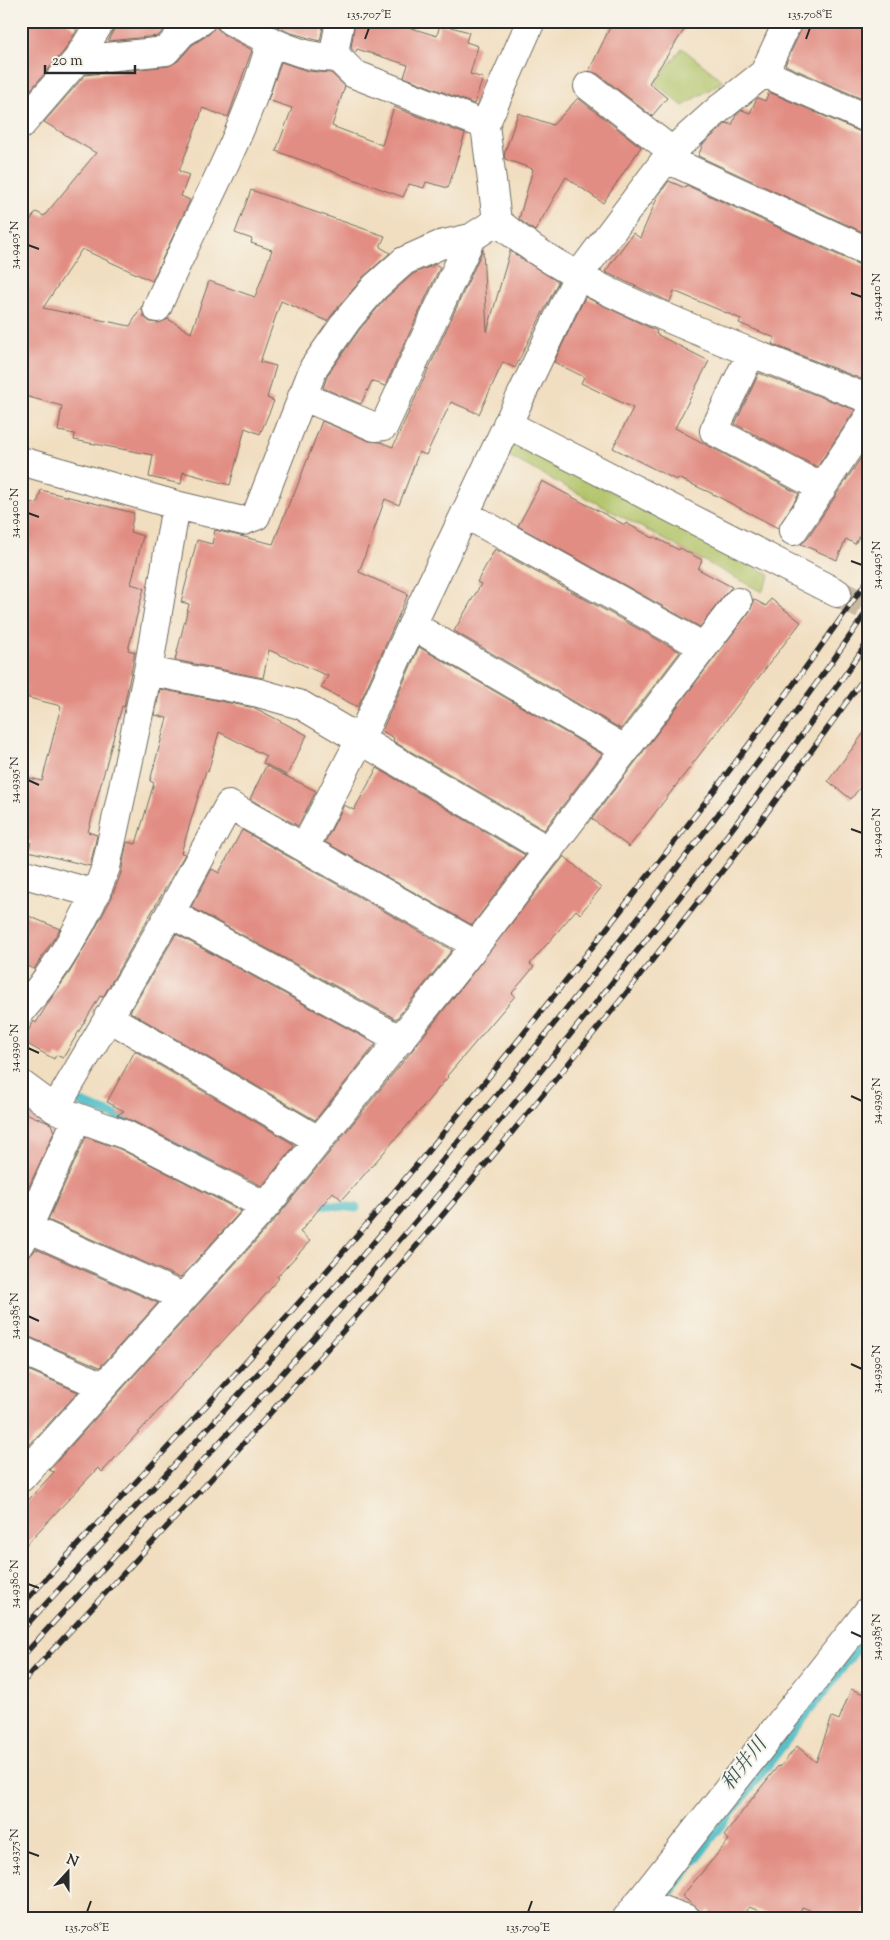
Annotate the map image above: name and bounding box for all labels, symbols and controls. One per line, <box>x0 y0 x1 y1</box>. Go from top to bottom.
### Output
text: 135.707°E <box>347 6 392 24</box>
text: 135.708°E <box>788 6 833 24</box>
scale bar <box>45 42 135 74</box>
text: 20 m <box>52 51 83 72</box>
text: 34.9405°N <box>6 220 24 269</box>
text: 34.9410°N <box>868 272 886 321</box>
text: 34.9400°N <box>6 487 24 538</box>
text: 34.9405°N <box>868 540 886 589</box>
text: 34.9395°N <box>6 756 24 804</box>
text: 34.9400°N <box>868 807 886 858</box>
text: 34.9390°N <box>6 1023 24 1072</box>
text: 34.9395°N <box>868 1077 886 1125</box>
text: 34.9385°N <box>6 1292 24 1340</box>
text: 34.9390°N <box>868 1344 886 1393</box>
text: 34.9380°N <box>6 1559 24 1609</box>
text: 34.9385°N <box>868 1613 886 1661</box>
water label: 和井川 <box>715 1731 776 1798</box>
text: 34.9375°N <box>6 1828 24 1876</box>
north arrow <box>42 1848 92 1898</box>
text: N <box>63 1850 81 1873</box>
text: 135.708°E <box>65 1919 110 1937</box>
text: 135.709°E <box>506 1919 551 1937</box>

